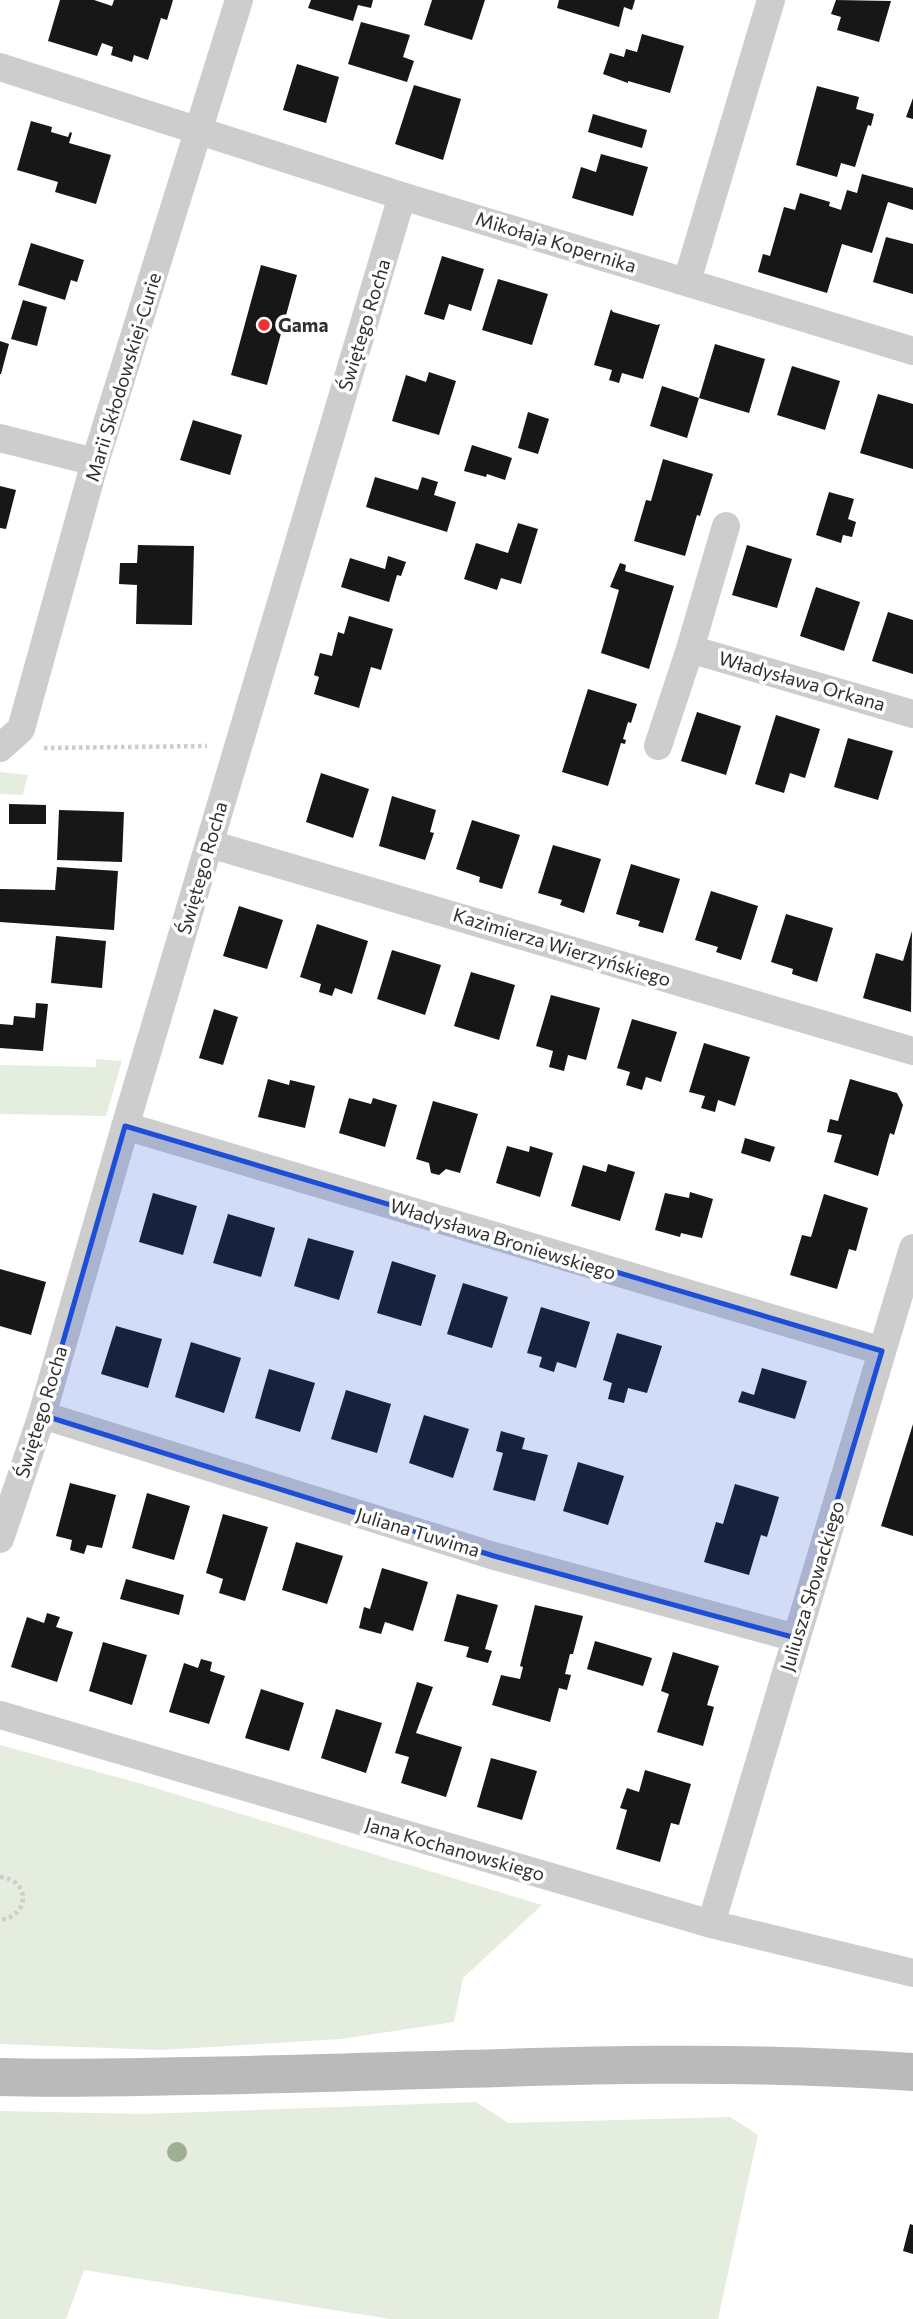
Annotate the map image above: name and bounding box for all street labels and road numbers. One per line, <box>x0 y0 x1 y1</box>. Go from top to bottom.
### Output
street label: Mikołaja Kopernika <box>473 206 639 277</box>
street label: Świętego Rocha <box>332 256 395 394</box>
street label: Marii Skłodowskiej-Curie <box>80 270 165 484</box>
street label: Władysława Orkana <box>716 646 888 715</box>
street label: Świętego Rocha <box>171 799 231 937</box>
street label: Kazimierza Wierzyńskiego <box>451 902 674 991</box>
street label: Władysława Broniewskiego <box>387 1193 619 1284</box>
street label: Świętego Rocha <box>9 1343 72 1481</box>
street label: Juliusza Słowackiego <box>775 1498 848 1674</box>
street label: Juliana Tuwima <box>354 1502 483 1561</box>
street label: Jana Kochanowskiego <box>363 1812 548 1885</box>

